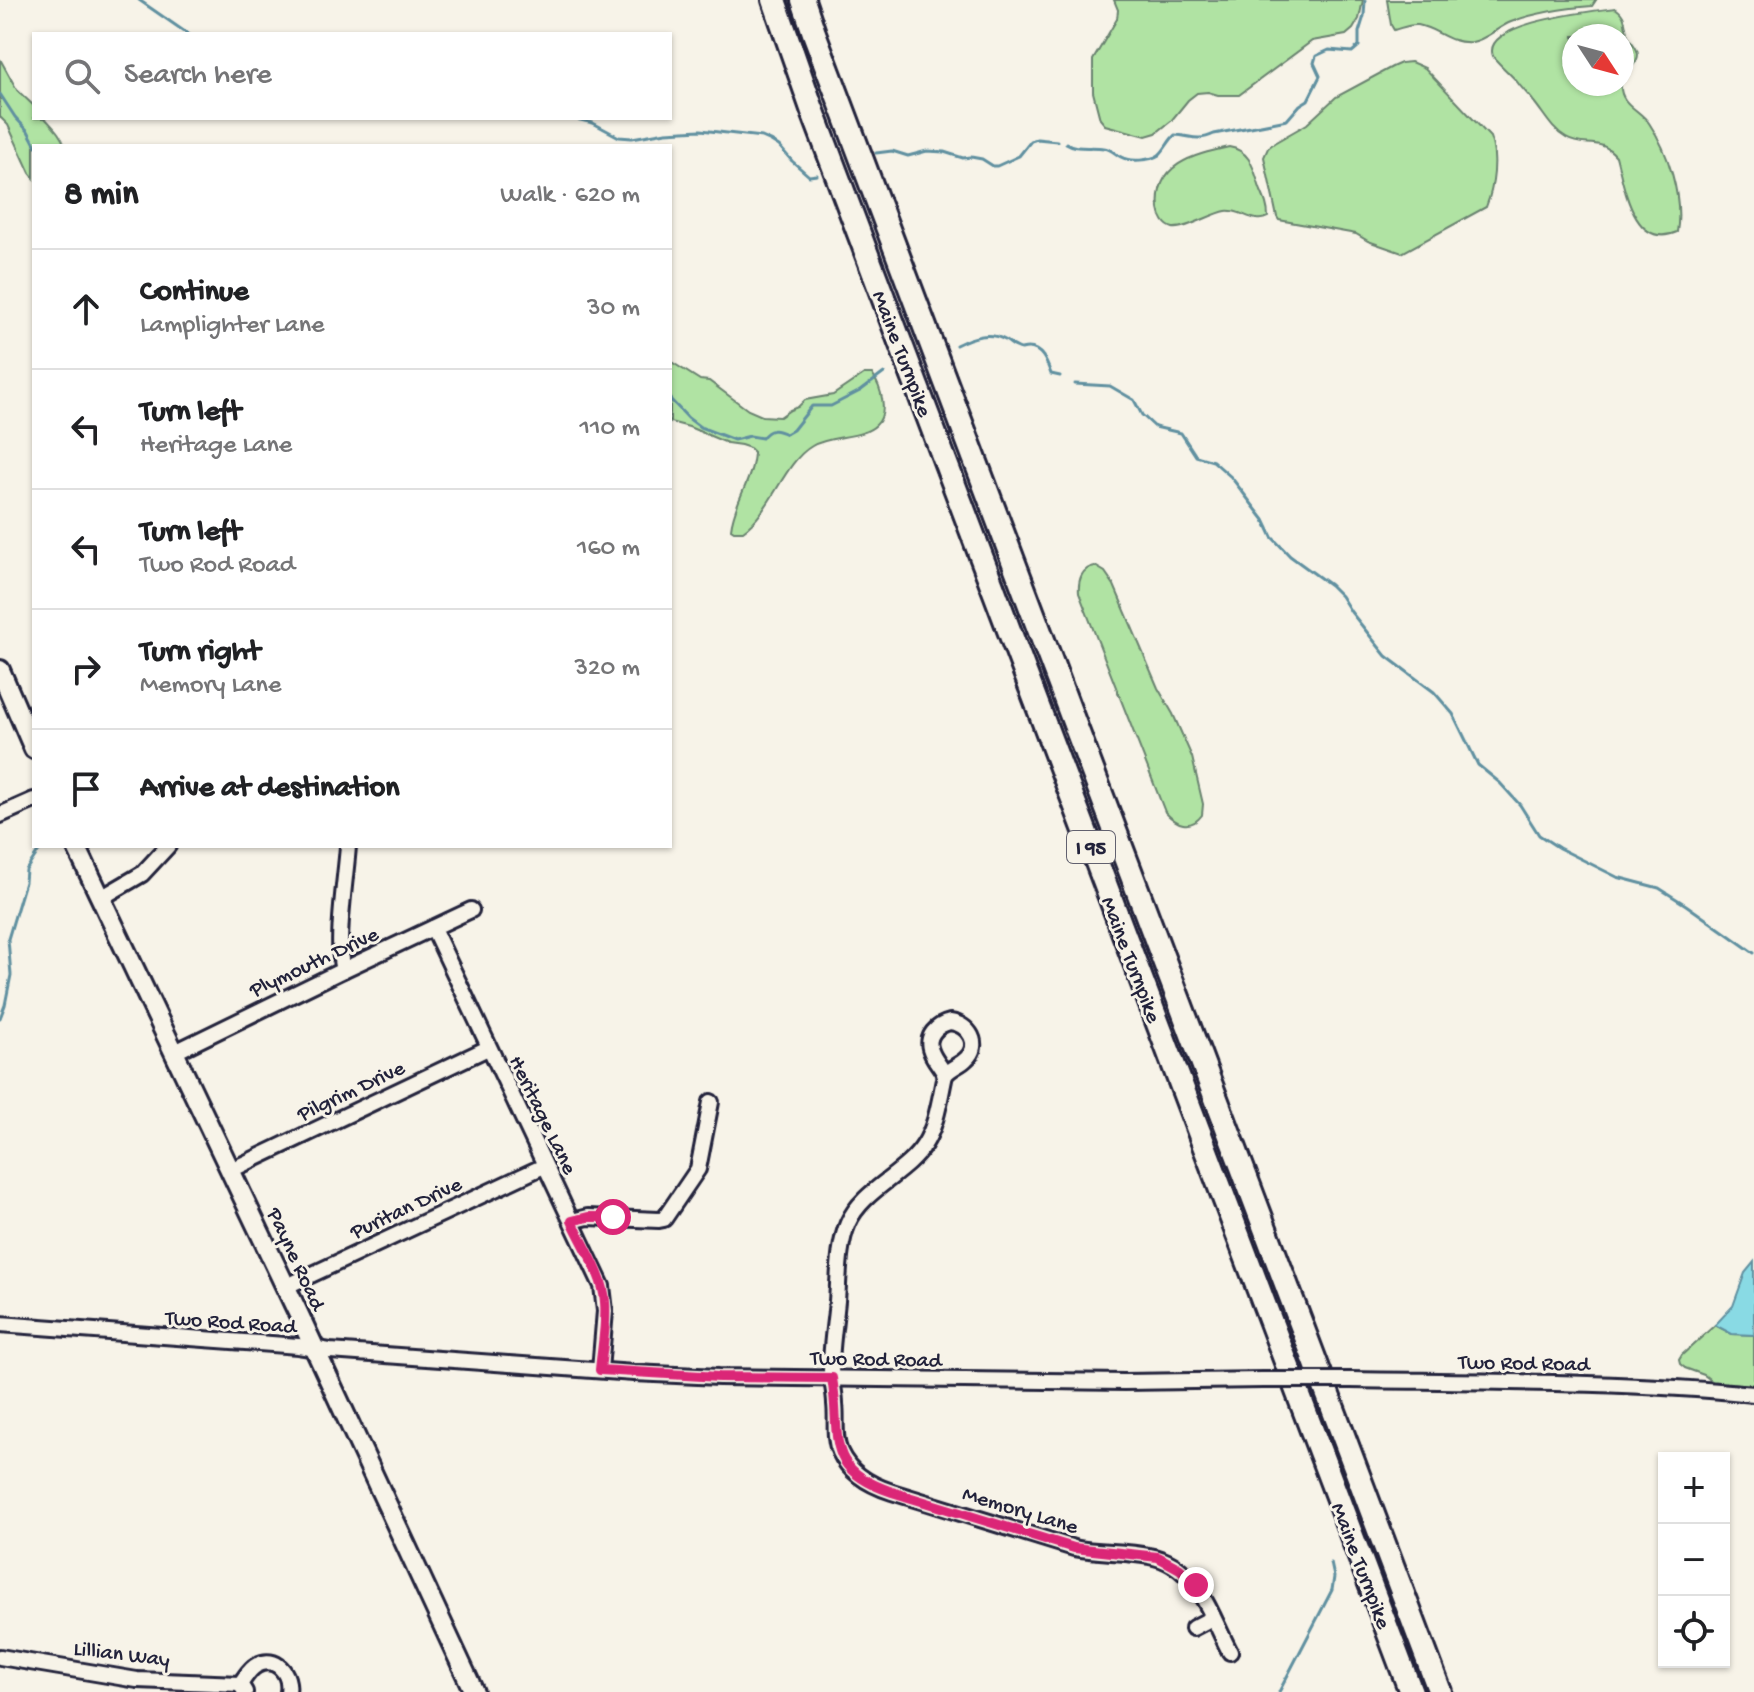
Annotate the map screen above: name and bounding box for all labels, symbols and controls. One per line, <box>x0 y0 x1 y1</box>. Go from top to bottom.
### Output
north arrow <box>1562 24 1634 96</box>
search box <box>32 32 672 120</box>
icon: search <box>60 54 104 98</box>
text: Search here <box>124 59 272 94</box>
text: 8 min <box>64 176 138 216</box>
text: Walk · 620 m <box>500 181 640 212</box>
text: Continue <box>140 276 249 311</box>
icon: ahead <box>64 287 108 331</box>
street label: Maine Turnpike <box>864 288 936 422</box>
text: 30 m <box>587 294 640 325</box>
text: Lamplighter Lane <box>140 311 324 342</box>
text: Turn left <box>140 396 241 431</box>
icon: left <box>64 407 108 451</box>
text: 110 m <box>580 414 640 445</box>
text: Heritage Lane <box>140 431 292 462</box>
text: Turn left <box>140 516 241 551</box>
icon: left <box>64 527 108 571</box>
text: 160 m <box>577 534 640 565</box>
text: Two Rod Road <box>140 551 295 582</box>
text: Turn right <box>140 636 260 671</box>
icon: right <box>64 647 108 691</box>
text: 320 m <box>574 654 640 685</box>
text: Memory Lane <box>140 671 281 702</box>
icon: arrive <box>64 767 108 811</box>
text: Arrive at destination <box>140 772 400 807</box>
road number: I 95 <box>1067 831 1115 863</box>
street label: Maine Turnpike <box>1093 894 1165 1028</box>
street label: Plymouth Drive <box>245 922 384 1005</box>
street label: Heritage Lane <box>501 1052 582 1180</box>
street label: Pilgrim Drive <box>293 1056 410 1129</box>
street label: Puritan Drive <box>346 1172 467 1247</box>
route start <box>595 1199 631 1235</box>
street label: Payne Road <box>259 1203 330 1317</box>
street label: Two Rod Road <box>162 1306 299 1342</box>
street label: Two Rod Road <box>808 1347 944 1375</box>
street label: Two Rod Road <box>1456 1351 1592 1379</box>
map controls <box>1658 1452 1730 1668</box>
button: + <box>1658 1452 1730 1524</box>
street label: Memory Lane <box>959 1482 1081 1542</box>
street label: Maine Turnpike <box>1323 1500 1395 1634</box>
button: − <box>1658 1524 1730 1596</box>
route end <box>1178 1567 1214 1603</box>
button: locate <box>1658 1596 1730 1668</box>
street label: Lillian Way <box>72 1637 171 1675</box>

